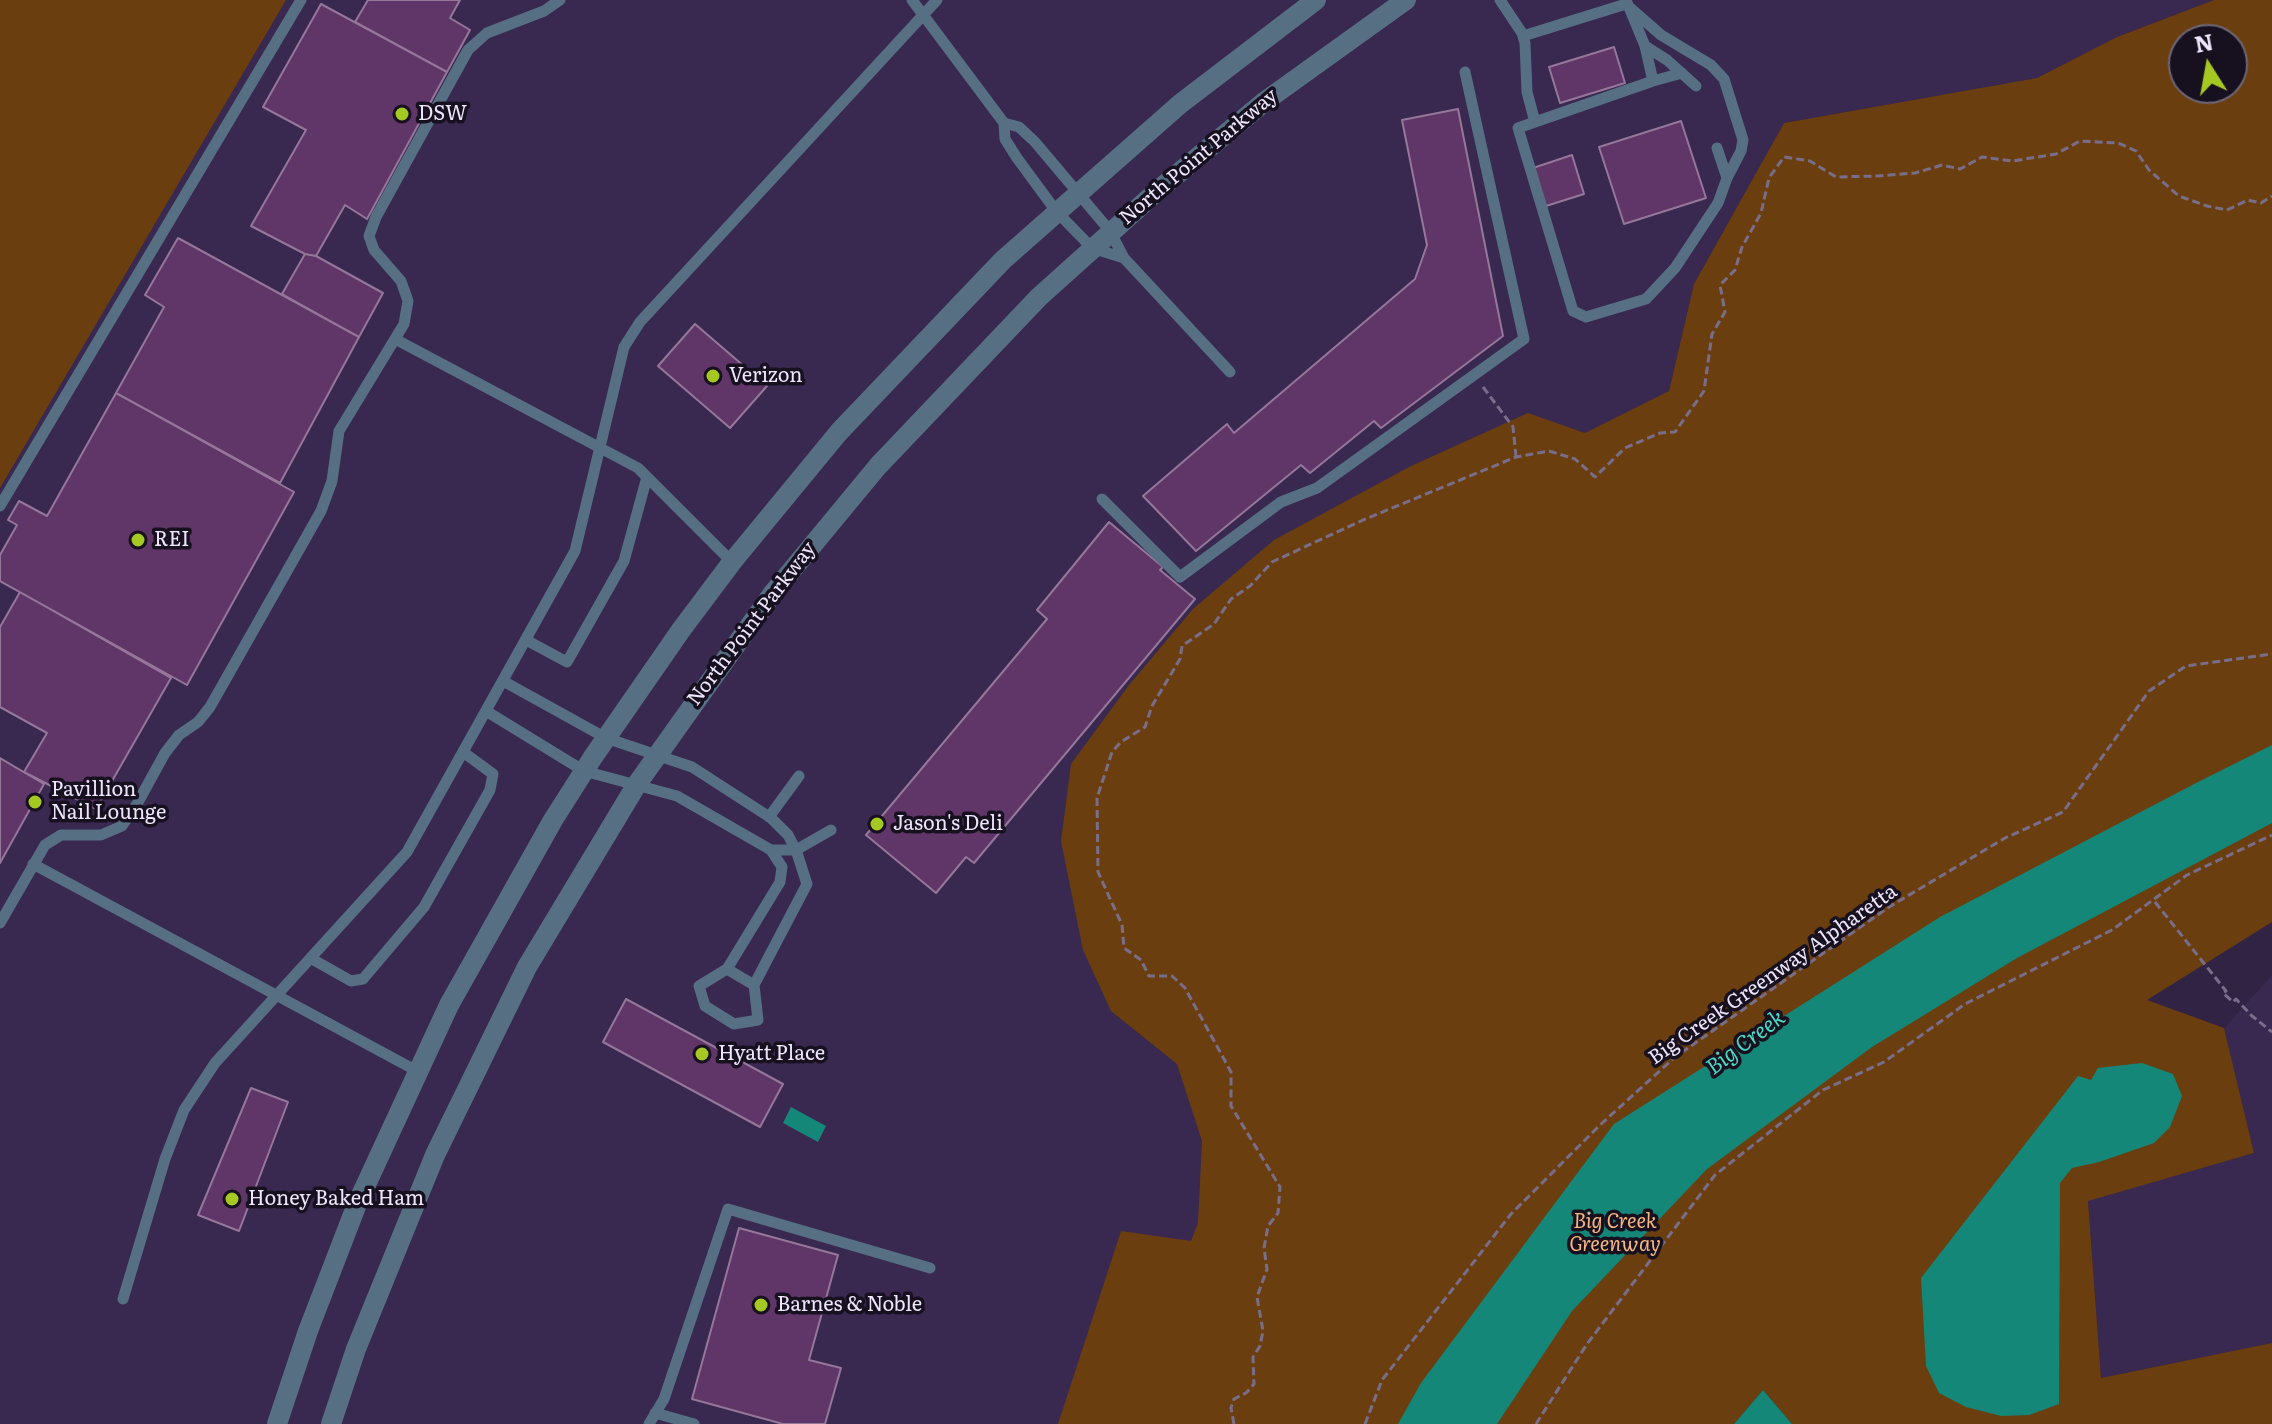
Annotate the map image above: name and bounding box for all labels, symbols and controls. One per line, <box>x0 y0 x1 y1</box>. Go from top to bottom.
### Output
north arrow <box>2168 24 2248 104</box>
text: N <box>2191 24 2216 60</box>
street label: North Point Parkway <box>1115 84 1283 230</box>
place label: DSW <box>418 102 467 126</box>
marker: DSW <box>393 105 411 123</box>
place label: Verizon <box>729 364 803 388</box>
marker: Verizon <box>704 367 722 385</box>
place label: REI <box>154 528 189 552</box>
marker: REI <box>129 531 147 549</box>
street label: North Point Parkway <box>683 537 821 711</box>
place label: Pavillion Nail Lounge <box>51 778 166 825</box>
marker: Pavillion Nail Lounge <box>26 793 44 811</box>
place label: Jason's Deli <box>893 812 1003 836</box>
marker: Jason's Deli <box>868 815 886 833</box>
street label: Big Creek Greenway Alpharetta <box>1644 880 1902 1070</box>
water label: Big Creek <box>1701 1005 1791 1081</box>
place label: Hyatt Place <box>718 1042 825 1066</box>
marker: Hyatt Place <box>693 1045 711 1063</box>
place label: Honey Baked Ham <box>248 1187 424 1211</box>
marker: Honey Baked Ham <box>223 1190 241 1208</box>
park label: Big Creek Greenway <box>1569 1210 1661 1257</box>
place label: Barnes & Noble <box>777 1293 922 1317</box>
marker: Barnes & Noble <box>752 1296 770 1314</box>

